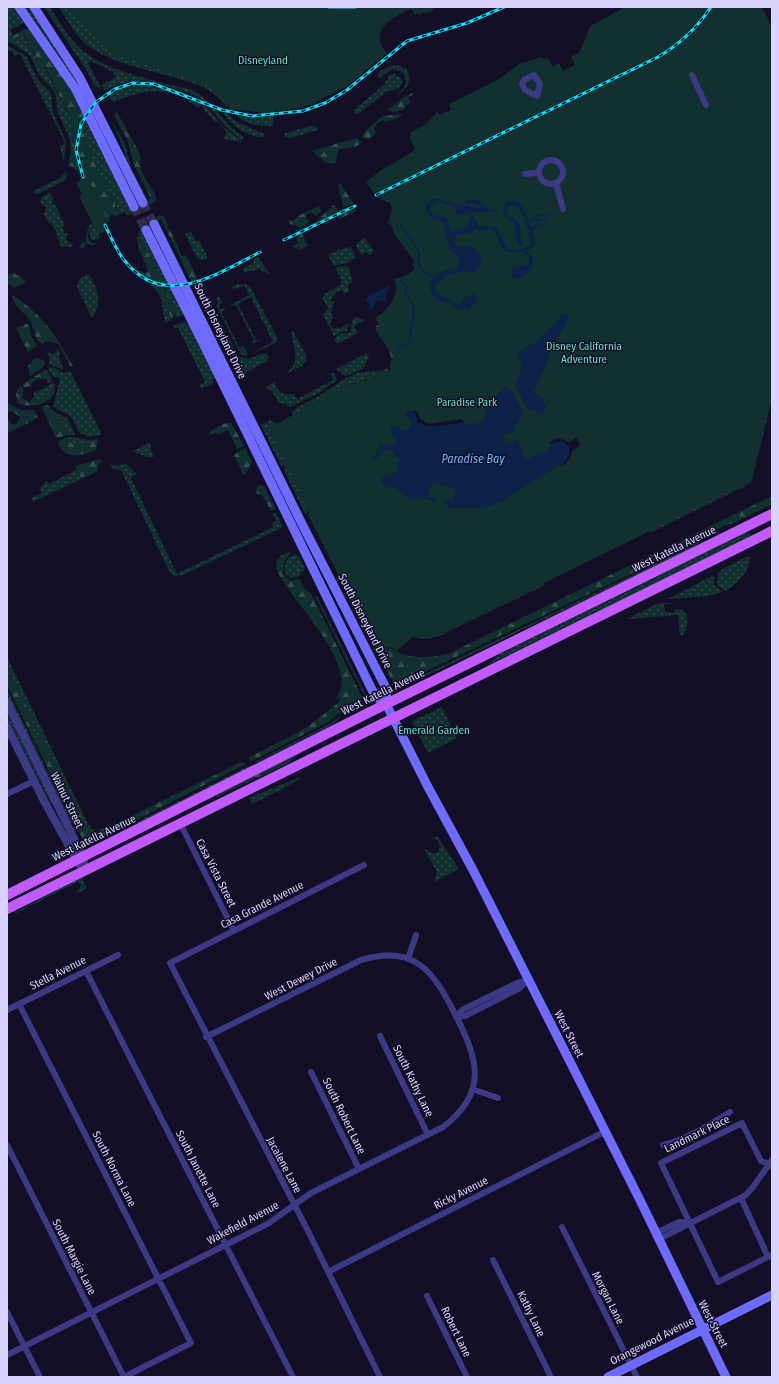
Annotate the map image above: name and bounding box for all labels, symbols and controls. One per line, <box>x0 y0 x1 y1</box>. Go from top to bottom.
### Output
park label: Disneyland <box>238 54 288 67</box>
street label: South Disneyland Drive <box>191 281 249 381</box>
park label: Disney California Adventure <box>546 340 622 366</box>
park label: Paradise Park <box>437 396 498 409</box>
water label: Paradise Bay <box>441 452 505 466</box>
street label: West Katella Avenue <box>630 523 718 575</box>
street label: South Disneyland Drive <box>335 571 395 671</box>
street label: West Katella Avenue <box>339 666 427 718</box>
park label: Emerald Garden <box>398 724 470 737</box>
street label: Walnut Street <box>48 770 86 831</box>
street label: West Katella Avenue <box>50 812 138 864</box>
street label: Casa Vista Street <box>193 837 239 910</box>
street label: Casa Grande Avenue <box>218 878 306 932</box>
street label: Stella Avenue <box>28 953 88 993</box>
street label: West Dewey Drive <box>263 955 339 1003</box>
street label: West Street <box>552 1008 587 1060</box>
street label: South Kathy Lane <box>390 1043 436 1119</box>
street label: South Robert Lane <box>320 1076 368 1156</box>
street label: Landmark Place <box>662 1113 732 1155</box>
street label: South Janette Lane <box>173 1128 223 1210</box>
street label: South Norma Lane <box>89 1129 139 1209</box>
street label: Jacalene Lane <box>264 1135 304 1195</box>
street label: Ricky Avenue <box>432 1174 490 1212</box>
street label: Wakefield Avenue <box>205 1199 281 1247</box>
street label: South Margie Lane <box>49 1217 99 1297</box>
street label: Morgan Lane <box>589 1269 627 1327</box>
street label: Kathy Lane <box>514 1289 548 1339</box>
street label: West Street <box>696 1298 731 1350</box>
street label: Robert Lane <box>438 1305 474 1359</box>
street label: Orangewood Avenue <box>608 1314 696 1368</box>

